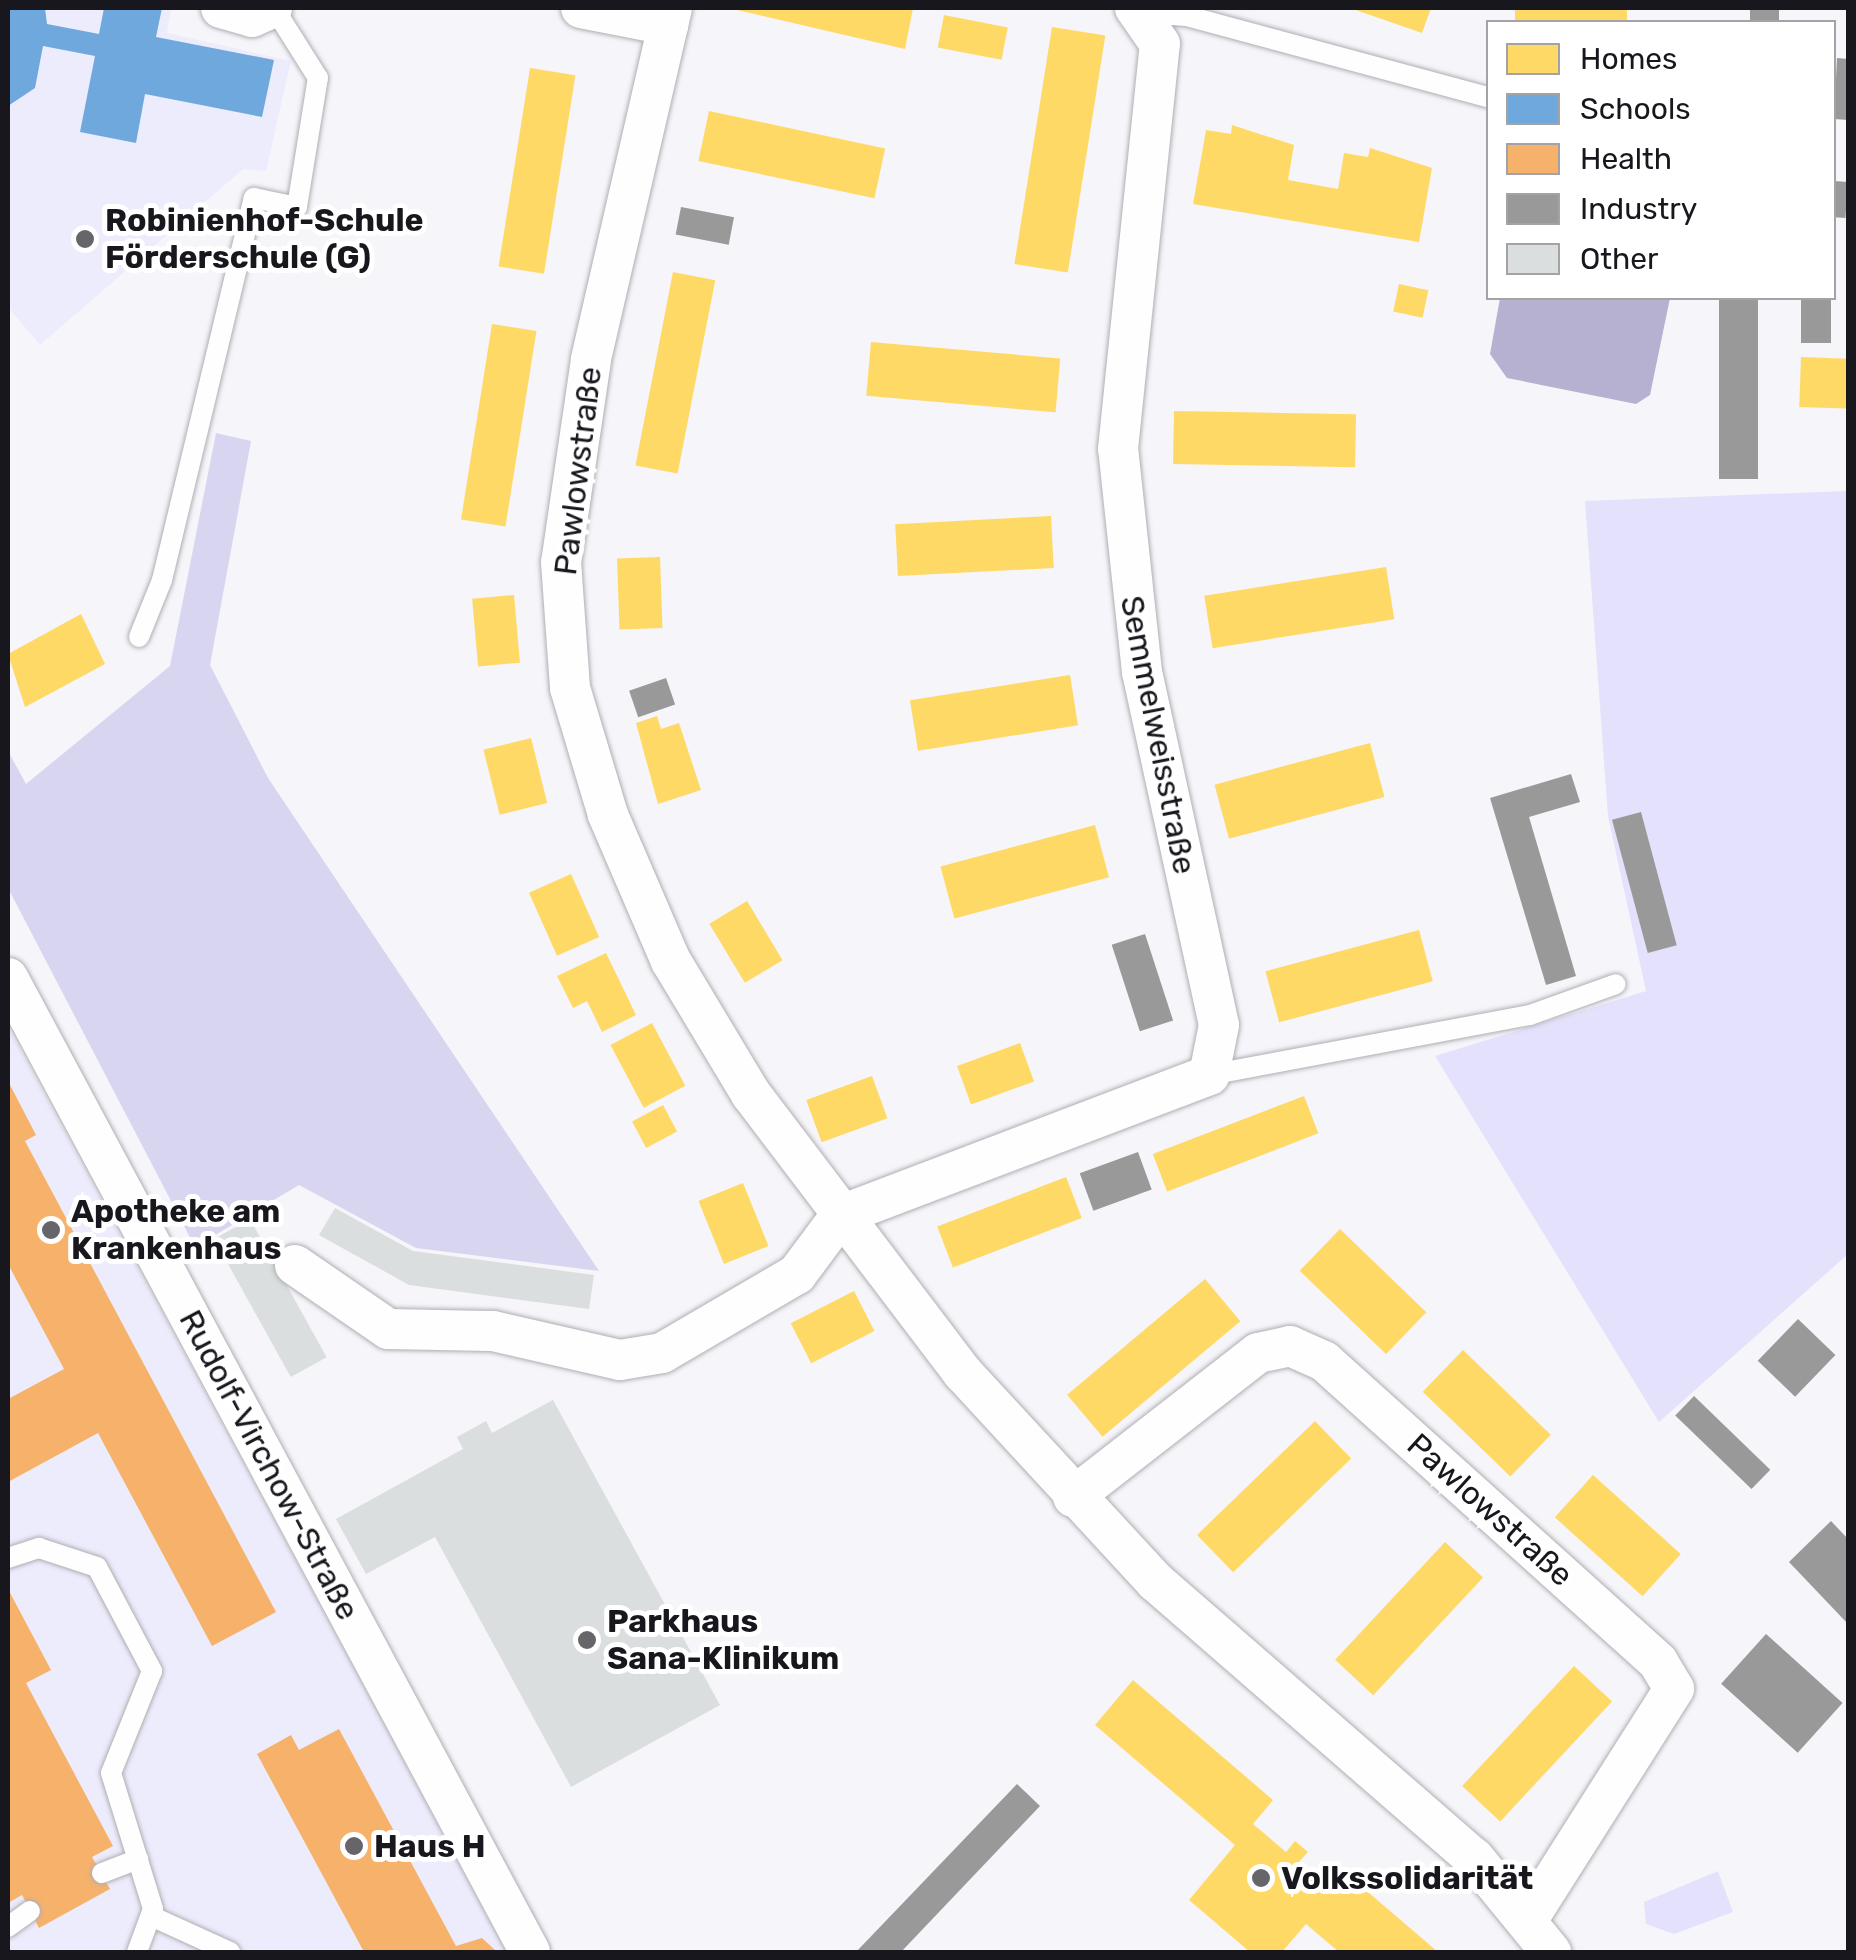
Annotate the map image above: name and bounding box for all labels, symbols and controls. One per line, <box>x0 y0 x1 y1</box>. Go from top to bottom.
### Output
legend <box>1486 20 1836 300</box>
text: Homes <box>1580 41 1677 77</box>
text: Schools <box>1580 91 1691 127</box>
text: Health <box>1580 141 1672 177</box>
text: Industry <box>1580 191 1697 227</box>
place label: Robinienhof-Schule Förderschule (G) <box>105 202 424 277</box>
marker: Robinienhof-Schule Förderschule (G) <box>74 228 96 250</box>
text: Other <box>1580 241 1659 277</box>
street label: Pawlowstraße <box>546 365 610 577</box>
street label: Semmelweisstraße <box>1112 593 1204 877</box>
place label: Apotheke am Krankenhaus <box>71 1193 281 1268</box>
marker: Apotheke am Krankenhaus <box>40 1219 62 1241</box>
street label: Rudolf-Virchow-Straße <box>171 1304 367 1626</box>
street label: Pawlowstraße <box>1399 1426 1581 1594</box>
place label: Parkhaus Sana-Klinikum <box>607 1603 839 1678</box>
marker: Parkhaus Sana-Klinikum <box>576 1629 598 1651</box>
place label: Haus H <box>374 1827 486 1865</box>
marker: Haus H <box>343 1835 365 1857</box>
place label: Volkssolidarität <box>1281 1859 1533 1897</box>
marker: Volkssolidarität <box>1250 1867 1272 1889</box>

